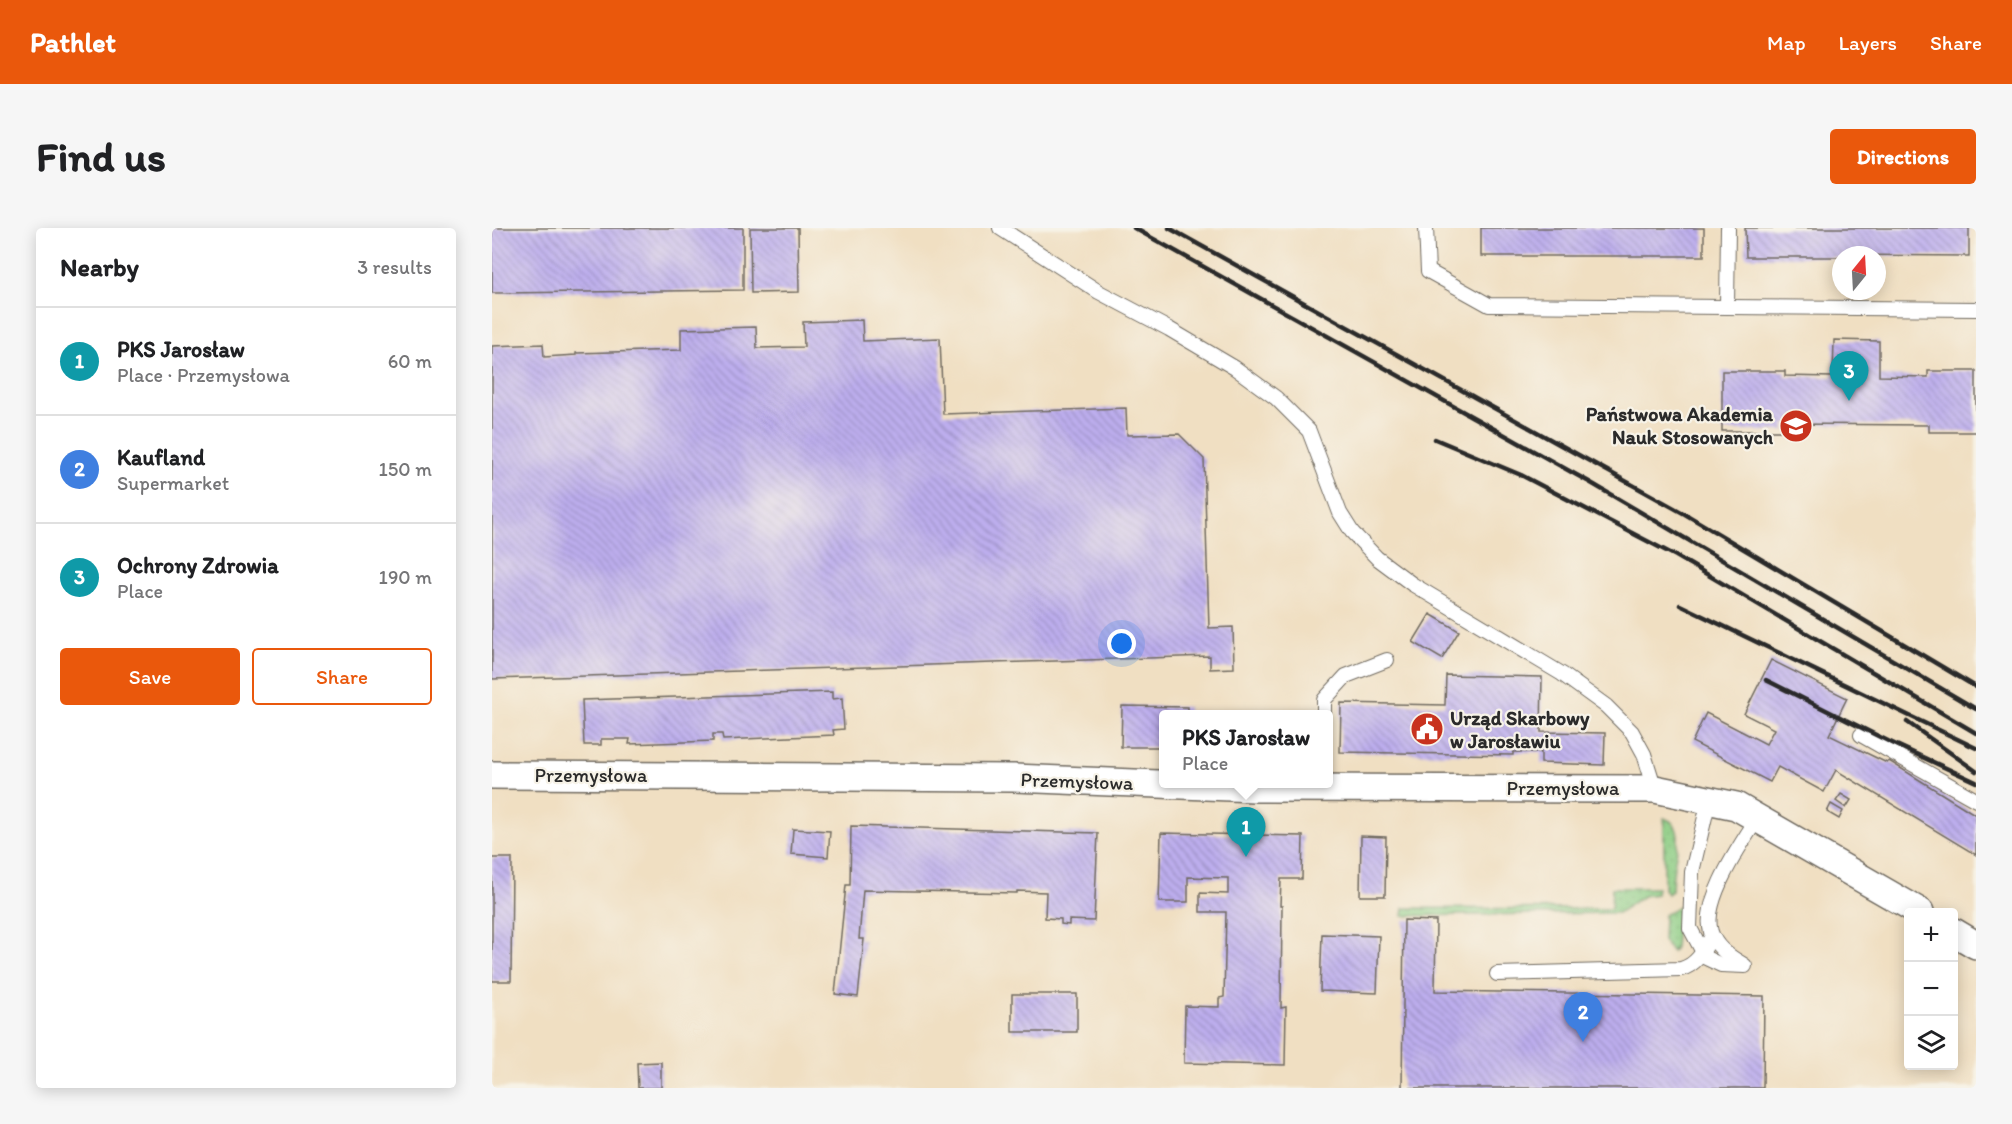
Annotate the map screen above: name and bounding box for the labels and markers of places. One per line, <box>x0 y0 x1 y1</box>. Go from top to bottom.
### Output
pin: 3 <box>1830 352 1868 401</box>
place label: Państwowa Akademia Nauk Stosowanych <box>1586 402 1774 450</box>
school or university icon: Państwowa Akademia Nauk Stosowanych <box>1778 408 1814 444</box>
place label: Urząd Skarbowy w Jarosławiu <box>1450 706 1590 753</box>
public building icon: Urząd Skarbowy w Jarosławiu <box>1409 711 1445 747</box>
pin: 1 <box>1226 808 1266 857</box>
pin: 2 <box>1564 992 1602 1042</box>

